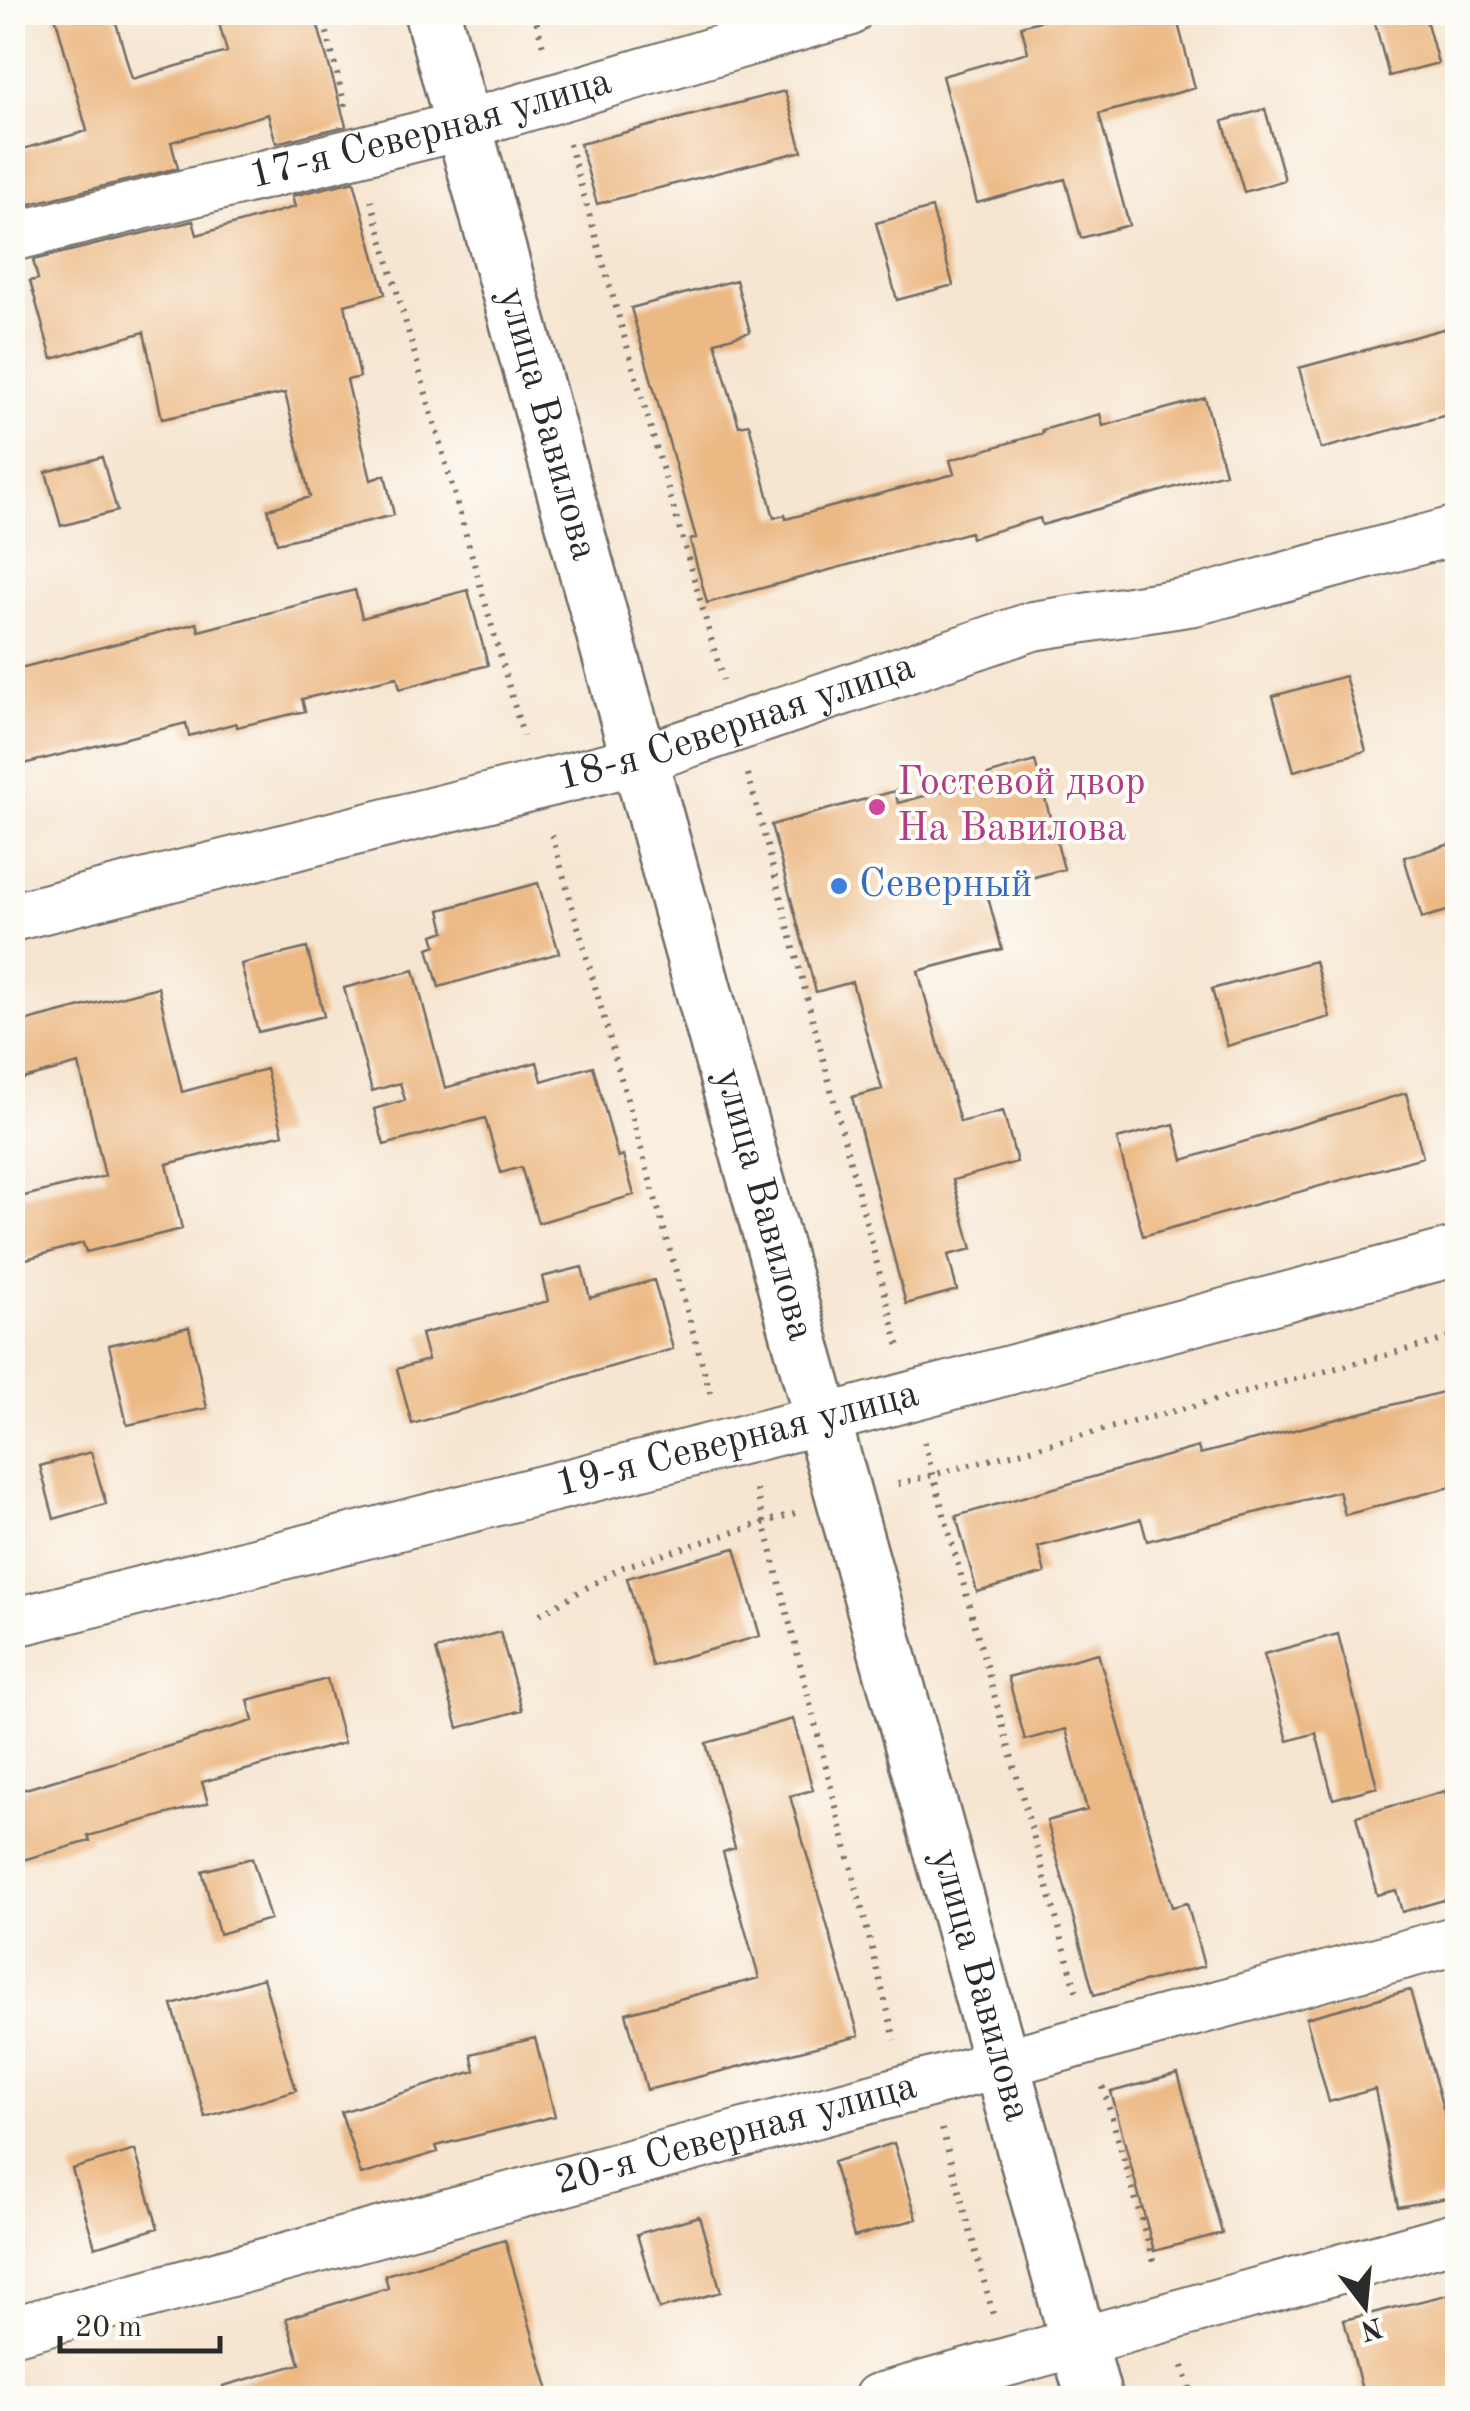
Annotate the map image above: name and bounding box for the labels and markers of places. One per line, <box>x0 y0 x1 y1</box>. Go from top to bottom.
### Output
place label: Гостевой двор На Вавилова <box>897 764 1146 850</box>
marker: Гостевой двор На Вавилова <box>866 796 888 818</box>
place label: Северный <box>859 866 1032 906</box>
marker: Северный <box>828 875 850 897</box>

